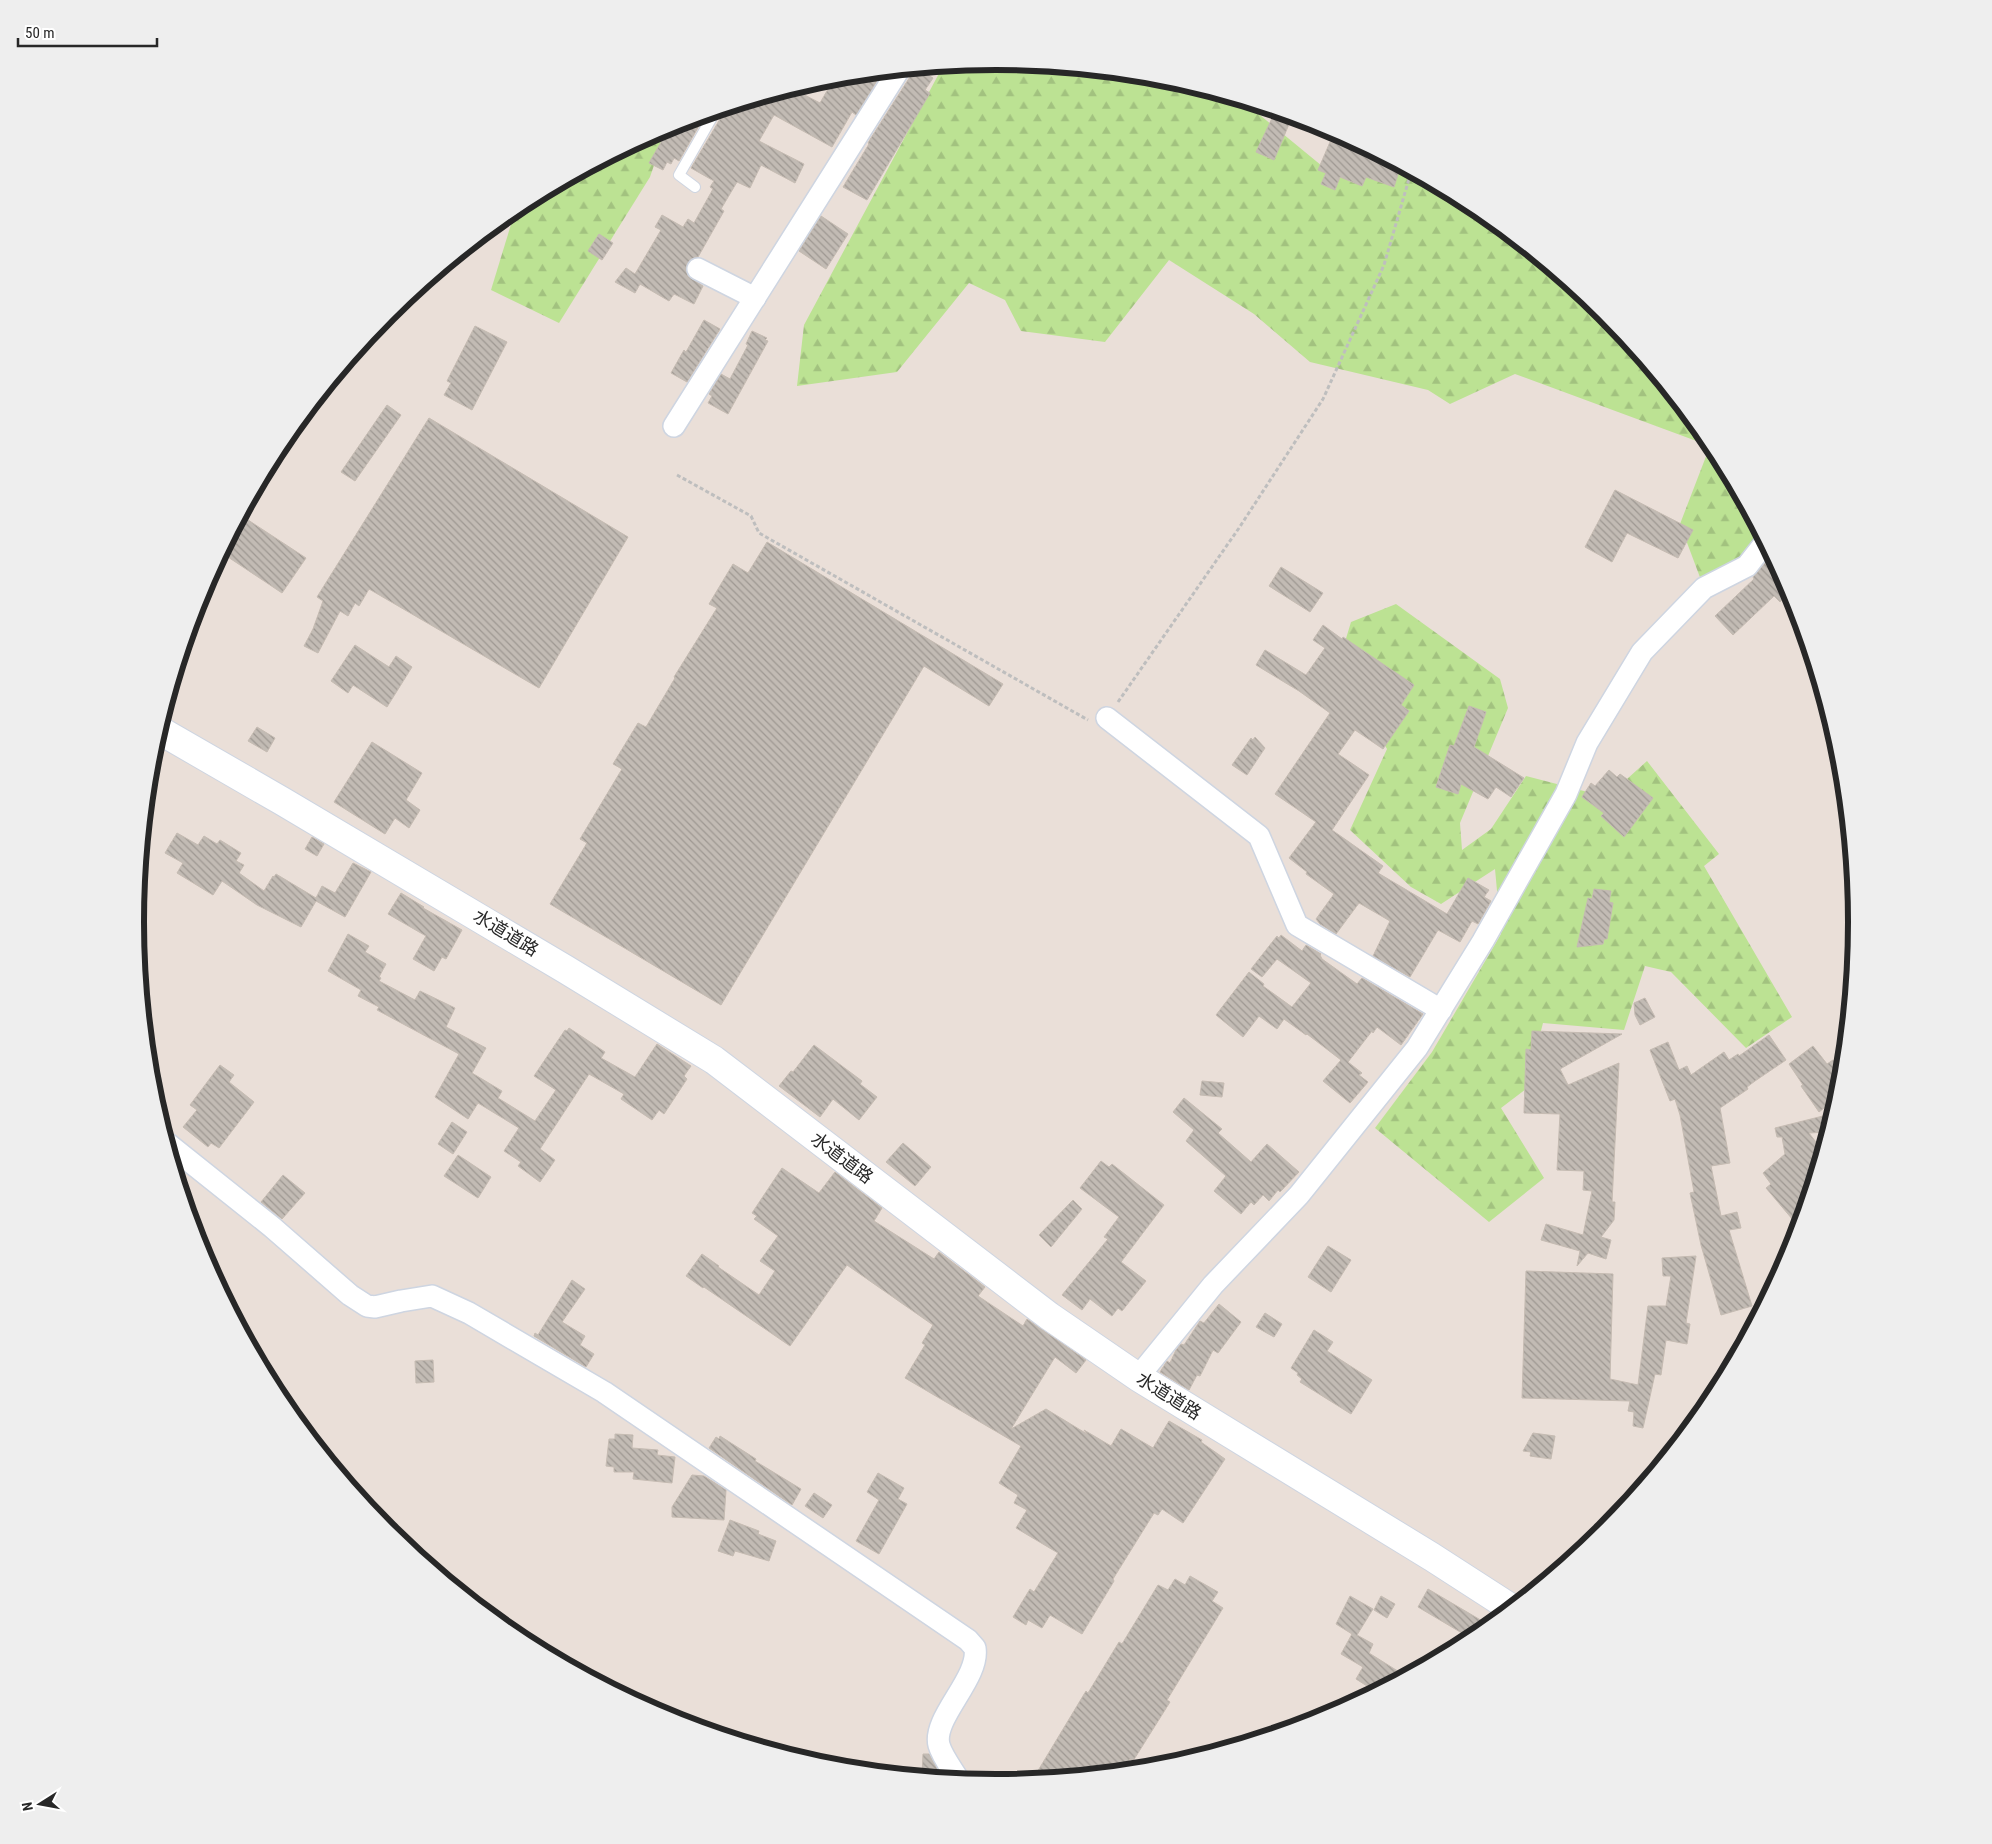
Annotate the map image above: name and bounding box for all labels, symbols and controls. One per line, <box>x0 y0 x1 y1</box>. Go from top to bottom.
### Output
scale bar <box>18 15 156 47</box>
text: 50 m <box>25 24 55 42</box>
street label: 水道道路 <box>470 905 543 960</box>
street label: 水道道路 <box>807 1128 877 1188</box>
street label: 水道道路 <box>1133 1368 1205 1424</box>
north arrow <box>15 1779 65 1829</box>
text: N <box>19 1801 36 1812</box>

